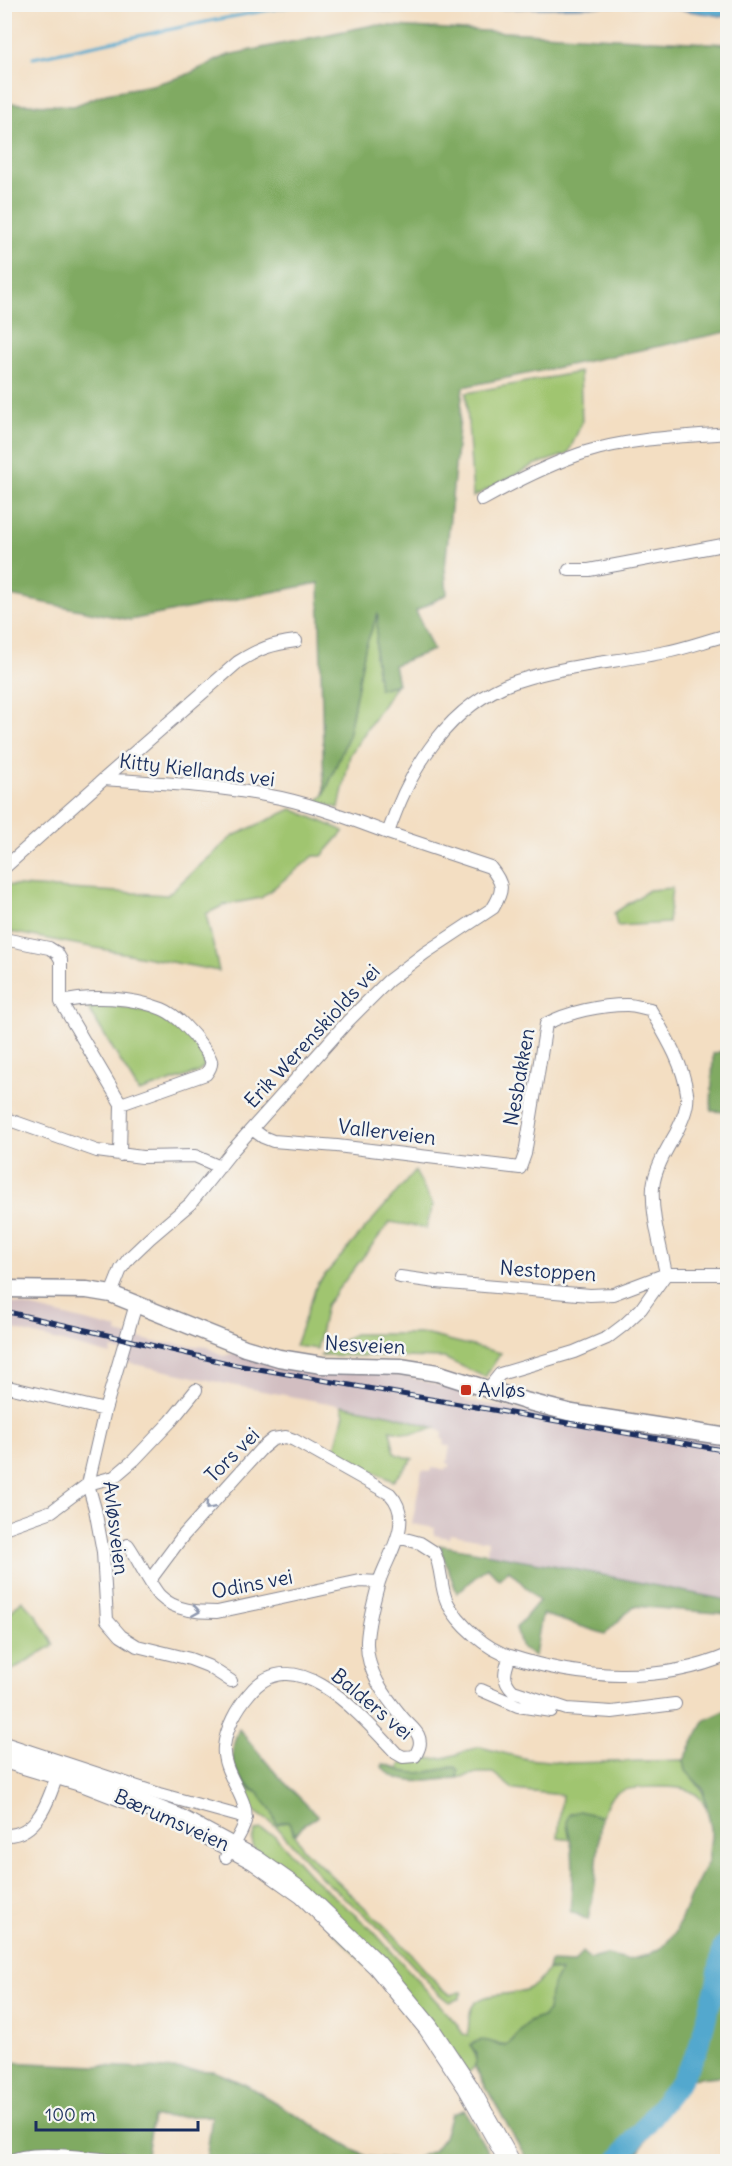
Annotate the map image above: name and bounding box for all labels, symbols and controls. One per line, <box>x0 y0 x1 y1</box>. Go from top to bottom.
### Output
street label: Kitty Kiellands vei <box>118 748 276 791</box>
street label: Erik Werenskiolds vei <box>239 959 385 1113</box>
street label: Nesbakken <box>498 1026 539 1128</box>
street label: Vallerveien <box>337 1113 437 1150</box>
street label: Nestoppen <box>499 1255 597 1286</box>
street label: Nesveien <box>324 1330 406 1359</box>
place label: Avløs <box>478 1377 525 1402</box>
marker: Avløs <box>459 1383 473 1397</box>
street label: Tors vei <box>199 1422 264 1487</box>
street label: Avløsveien <box>98 1479 135 1576</box>
one-way arrow <box>205 1499 216 1510</box>
street label: Odins vei <box>209 1563 295 1604</box>
one-way arrow <box>191 1604 200 1616</box>
street label: Balders vei <box>327 1662 418 1745</box>
street label: Bærumsveien <box>111 1783 234 1856</box>
scale bar <box>36 2094 198 2132</box>
text: 100 m <box>45 2103 96 2126</box>

